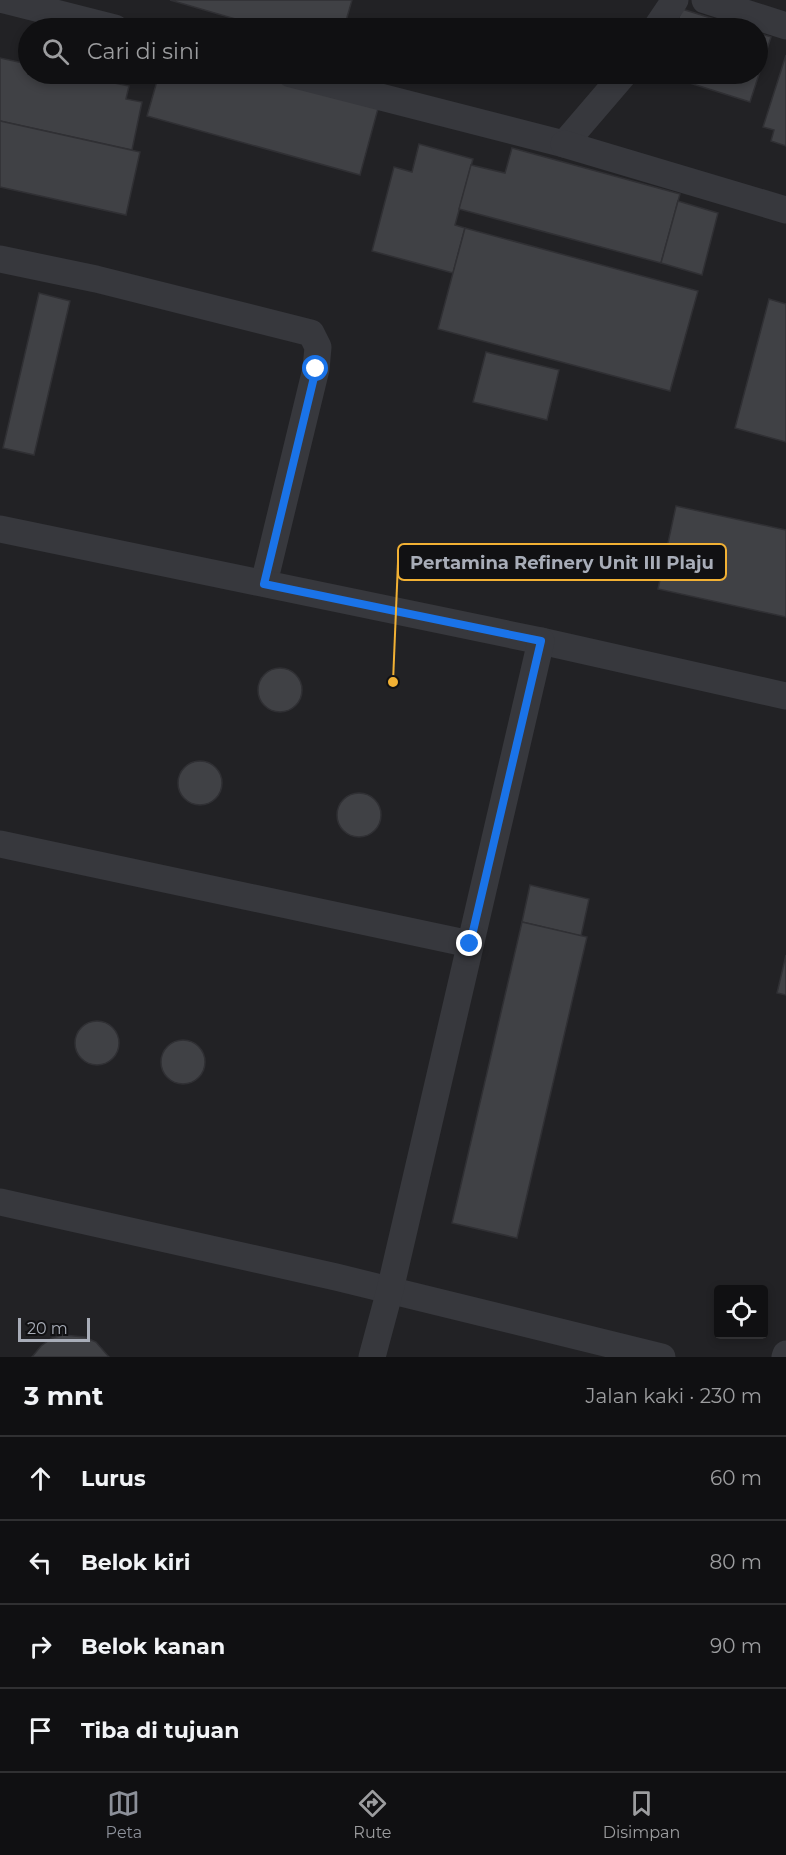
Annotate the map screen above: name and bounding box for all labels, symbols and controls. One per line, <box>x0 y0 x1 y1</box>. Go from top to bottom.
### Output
search box <box>18 18 768 84</box>
icon: search <box>39 35 72 68</box>
text: Cari di sini <box>87 38 200 65</box>
route start <box>302 355 328 381</box>
callout: Pertamina Refinery Unit III Plaju <box>398 544 726 580</box>
text: Pertamina Refinery Unit III Plaju <box>410 552 714 574</box>
route end <box>456 930 482 956</box>
map controls <box>714 1285 768 1339</box>
button: locate <box>714 1285 768 1339</box>
scale bar <box>18 1315 90 1342</box>
text: 20 m <box>27 1319 68 1338</box>
text: 3 mnt <box>24 1380 103 1412</box>
text: Jalan kaki · 230 m <box>585 1384 762 1408</box>
icon: ahead <box>24 1462 57 1495</box>
text: Lurus <box>81 1465 146 1492</box>
text: 60 m <box>710 1466 762 1490</box>
icon: left <box>24 1546 57 1579</box>
text: Belok kiri <box>81 1549 190 1576</box>
text: 80 m <box>710 1550 762 1574</box>
icon: right <box>24 1630 57 1663</box>
text: Belok kanan <box>81 1633 225 1660</box>
text: 90 m <box>710 1634 762 1658</box>
icon: arrive <box>24 1714 57 1747</box>
text: Tiba di tujuan <box>81 1717 239 1744</box>
tab: Peta <box>106 1787 142 1842</box>
tab: Rute <box>353 1787 392 1842</box>
tab: Disimpan <box>603 1787 680 1842</box>

